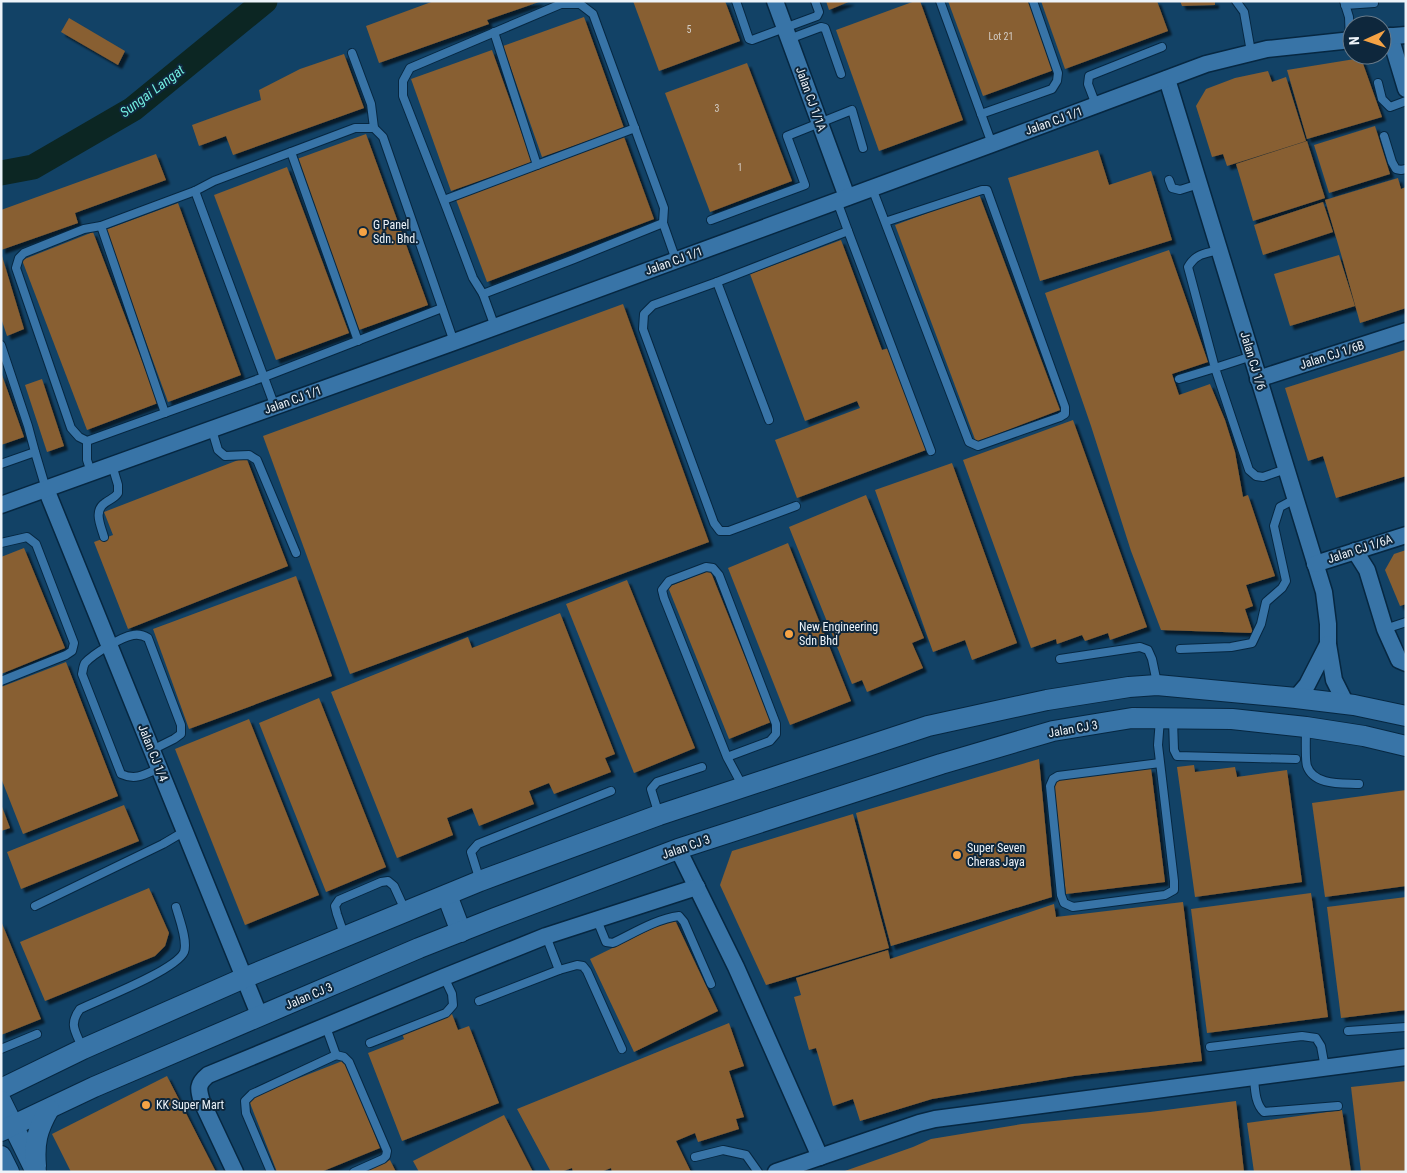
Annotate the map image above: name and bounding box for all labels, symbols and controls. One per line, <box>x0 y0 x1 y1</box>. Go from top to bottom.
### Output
north arrow <box>1342 15 1392 65</box>
house number: 5 <box>687 24 692 35</box>
house number: Lot 21 <box>989 31 1013 42</box>
text: N <box>1346 36 1362 45</box>
water label: Sungai Langat <box>117 61 188 120</box>
street label: Jalan CJ 1/1A <box>793 65 829 133</box>
house number: 3 <box>715 103 720 114</box>
street label: Jalan CJ 1/1 <box>1023 104 1085 138</box>
house number: 1 <box>738 162 742 173</box>
place label: G Panel Sdn. Bhd. <box>373 218 418 246</box>
marker: G Panel Sdn. Bhd. <box>357 226 369 238</box>
street label: Jalan CJ 1/1 <box>643 244 705 278</box>
street label: Jalan CJ 1/6 <box>1237 330 1269 392</box>
street label: Jalan CJ 1/6B <box>1298 338 1366 372</box>
street label: Jalan CJ 1/1 <box>262 383 324 417</box>
street label: Jalan CJ 1/6A <box>1326 532 1394 566</box>
place label: New Engineering Sdn Bhd <box>799 620 878 648</box>
marker: New Engineering Sdn Bhd <box>783 628 795 640</box>
street label: Jalan CJ 3 <box>1047 718 1099 740</box>
street label: Jalan CJ 1/4 <box>135 722 171 784</box>
street label: Jalan CJ 3 <box>660 832 712 862</box>
place label: Super Seven Cheras Jaya <box>967 841 1025 869</box>
marker: Super Seven Cheras Jaya <box>951 849 963 861</box>
street label: Jalan CJ 3 <box>283 980 335 1012</box>
place label: KK Super Mart <box>156 1098 225 1112</box>
marker: KK Super Mart <box>140 1099 152 1111</box>

